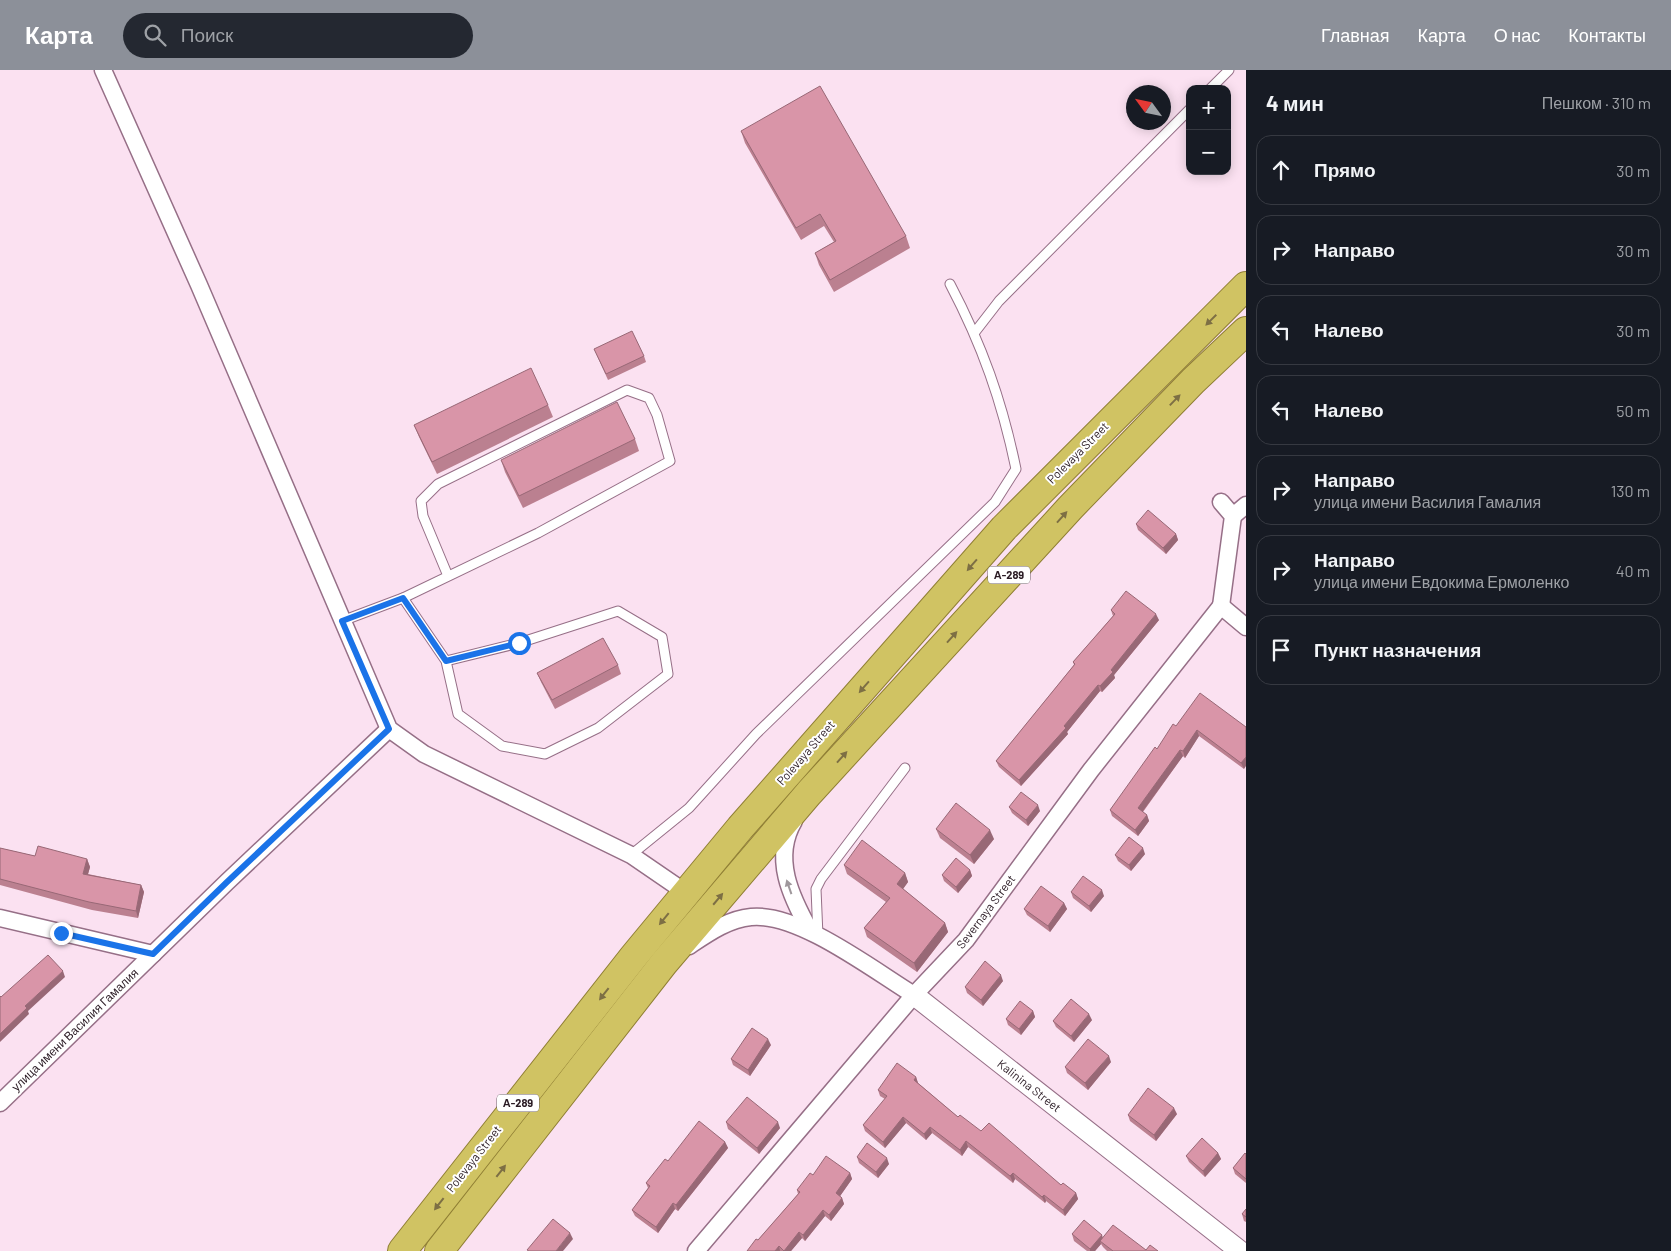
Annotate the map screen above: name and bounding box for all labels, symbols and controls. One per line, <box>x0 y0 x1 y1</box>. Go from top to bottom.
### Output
search box <box>123 13 473 58</box>
text: Карта <box>25 20 93 49</box>
icon: search <box>141 21 169 49</box>
text: Поиск <box>181 23 233 46</box>
text: Главная <box>1321 24 1390 46</box>
text: Карта <box>1418 24 1466 46</box>
text: О нас <box>1494 24 1540 46</box>
text: Контакты <box>1568 24 1646 46</box>
north arrow <box>1126 85 1171 130</box>
map controls <box>1186 85 1231 175</box>
button: + <box>1186 85 1231 130</box>
text: 4 мин <box>1266 90 1324 115</box>
text: Пешком · 310 m <box>1542 93 1651 112</box>
button: − <box>1186 130 1231 175</box>
icon: ahead <box>1267 156 1295 184</box>
text: Прямо <box>1314 158 1376 181</box>
text: 30 m <box>1616 161 1650 180</box>
icon: right <box>1267 236 1295 264</box>
text: Направо <box>1314 238 1395 261</box>
text: 30 m <box>1616 241 1650 260</box>
one-way arrow <box>1206 314 1218 326</box>
icon: left <box>1267 316 1295 344</box>
text: Налево <box>1314 318 1384 341</box>
text: 30 m <box>1616 321 1650 340</box>
one-way arrow <box>1169 395 1181 407</box>
icon: left <box>1267 396 1295 424</box>
text: Налево <box>1314 398 1384 421</box>
text: 50 m <box>1616 401 1650 420</box>
street label: Polevaya Street <box>1044 419 1111 486</box>
text: Направо <box>1314 468 1395 491</box>
icon: right <box>1267 476 1295 504</box>
text: 130 m <box>1611 481 1650 500</box>
text: улица имени Василия Гамалия <box>1314 492 1541 511</box>
one-way arrow <box>1056 511 1068 523</box>
text: Направо <box>1314 548 1395 571</box>
icon: right <box>1267 556 1295 584</box>
one-way arrow <box>966 558 977 571</box>
text: 40 m <box>1616 561 1650 580</box>
road number: А-289 <box>988 566 1030 584</box>
text: улица имени Евдокима Ермоленко <box>1314 572 1570 591</box>
one-way arrow <box>946 631 958 643</box>
route start <box>508 632 531 655</box>
icon: arrive <box>1267 636 1295 664</box>
text: Пункт назначения <box>1314 638 1481 661</box>
one-way arrow <box>858 680 870 692</box>
street label: Polevaya Street <box>773 717 837 787</box>
one-way arrow <box>836 751 848 763</box>
street label: Severnaya Street <box>953 872 1017 951</box>
one-way arrow <box>785 880 792 895</box>
one-way arrow <box>712 893 723 905</box>
one-way arrow <box>658 912 669 925</box>
route end <box>50 922 73 945</box>
street label: улица имени Василия Гамалия <box>8 965 141 1094</box>
one-way arrow <box>599 987 610 1000</box>
street label: Kalinina Street <box>995 1056 1064 1114</box>
road number: А-289 <box>497 1094 539 1112</box>
street label: Polevaya Street <box>443 1122 504 1195</box>
one-way arrow <box>496 1164 506 1178</box>
one-way arrow <box>433 1197 444 1210</box>

